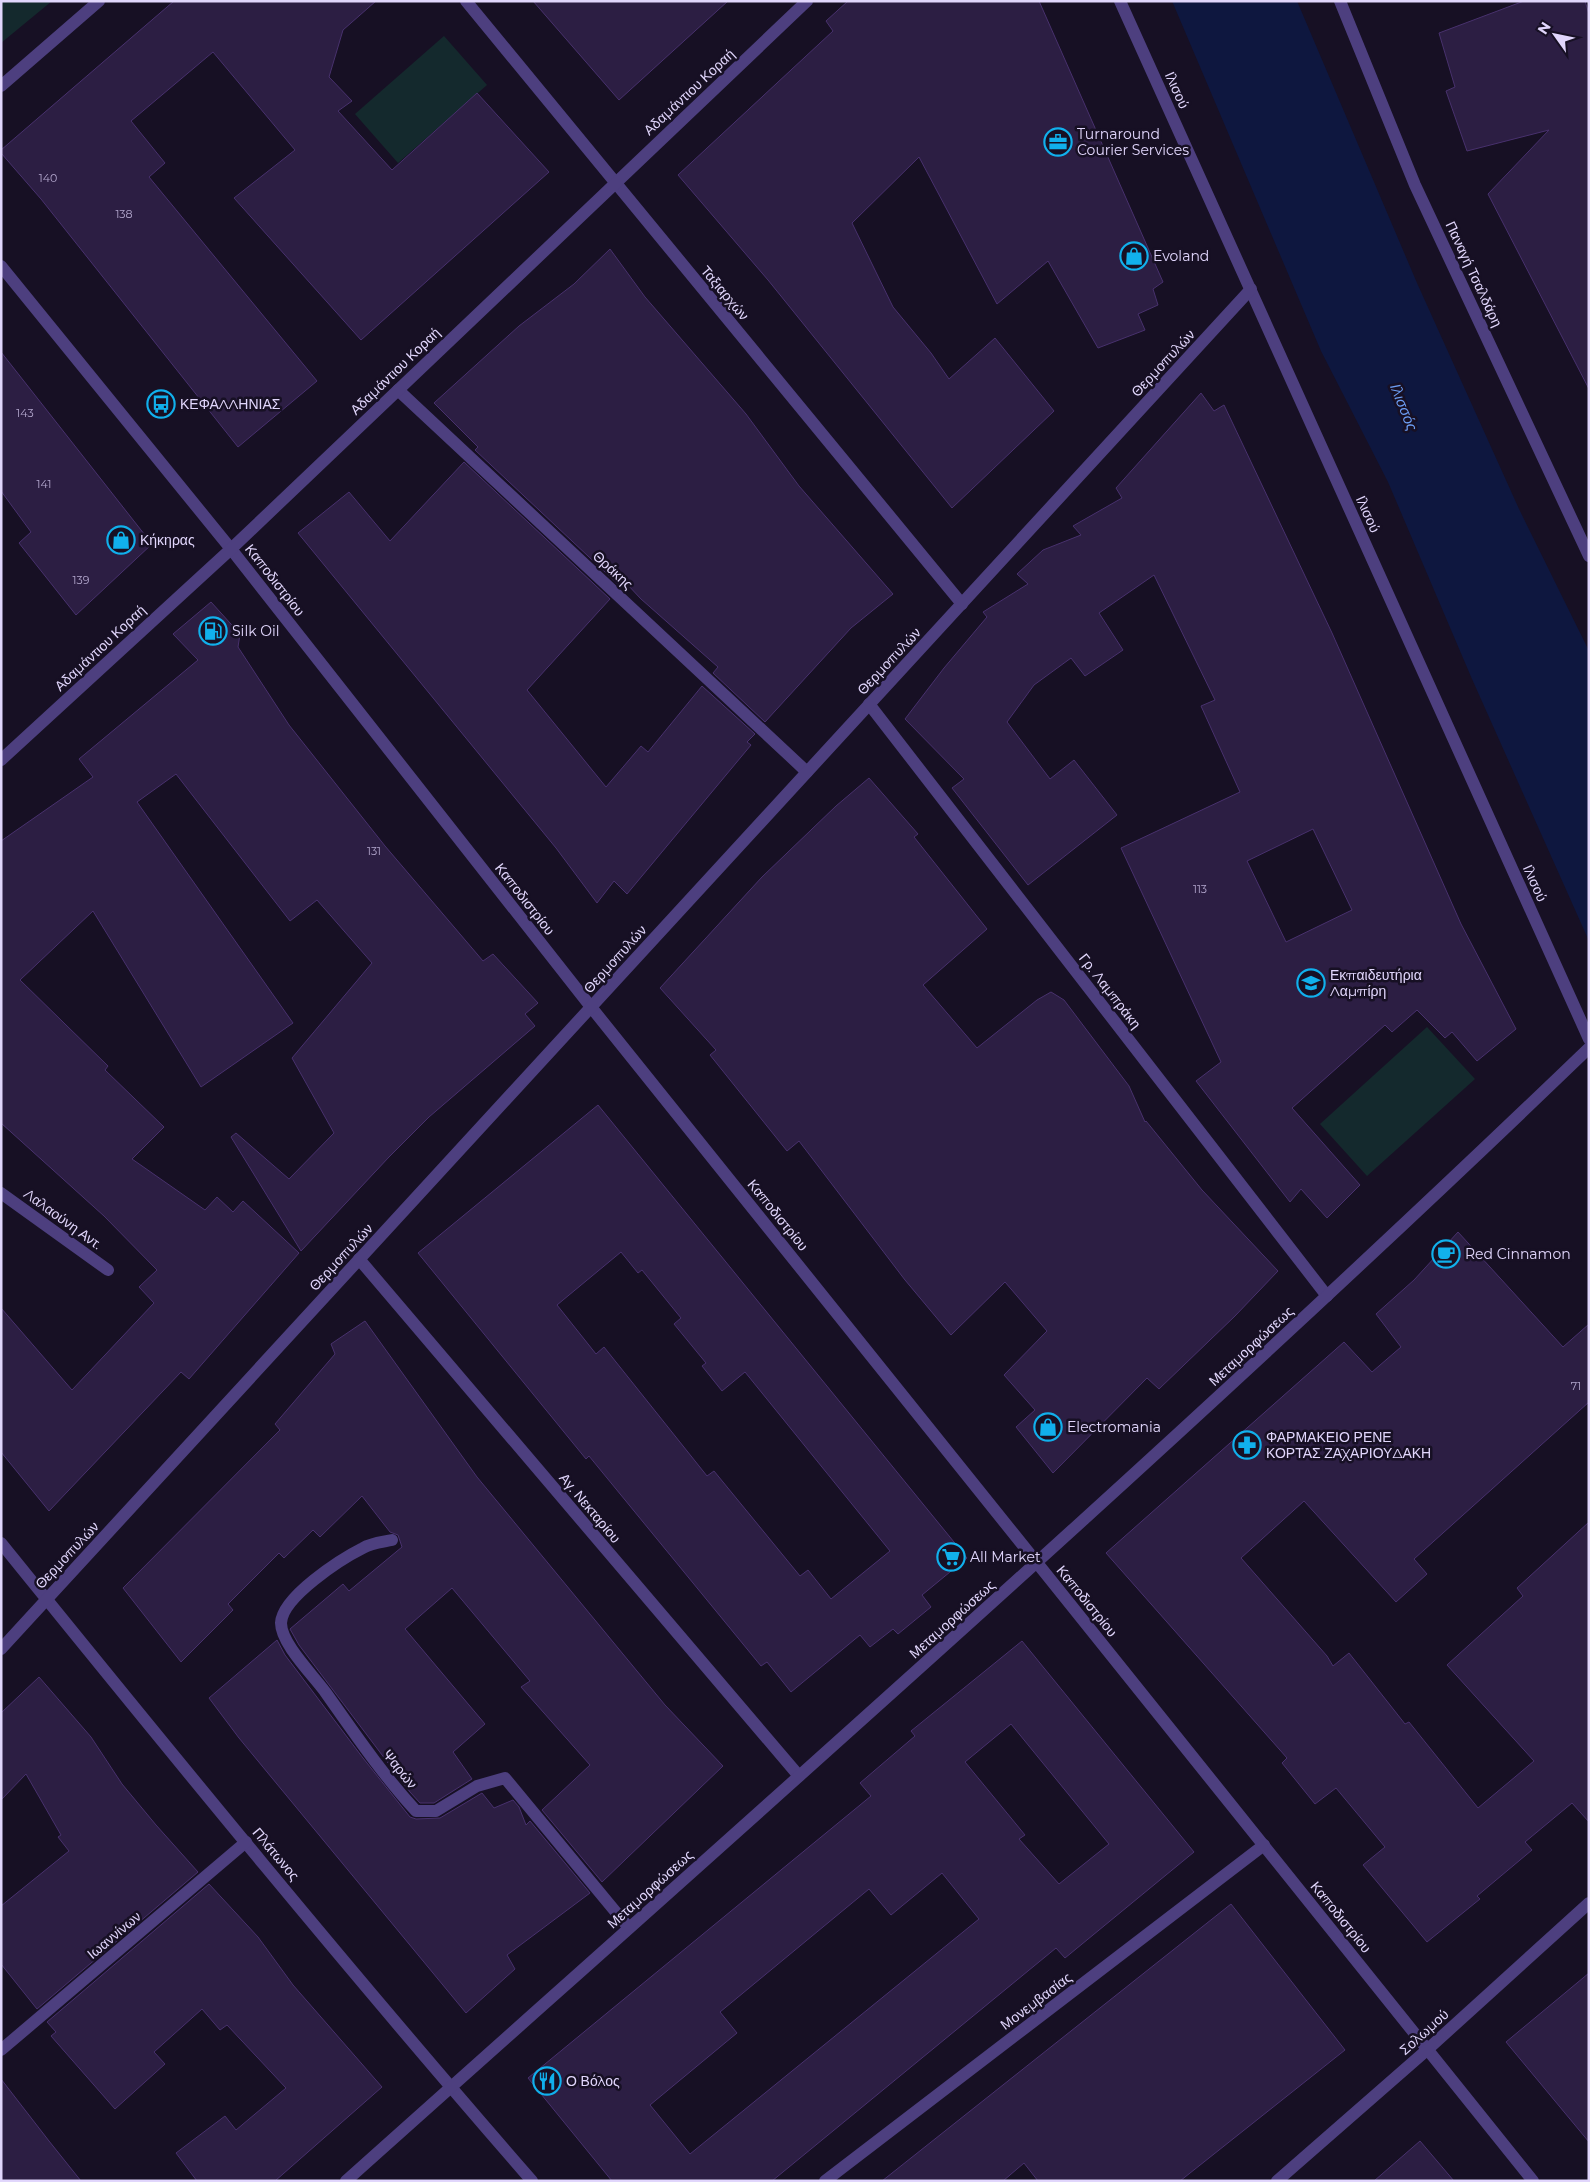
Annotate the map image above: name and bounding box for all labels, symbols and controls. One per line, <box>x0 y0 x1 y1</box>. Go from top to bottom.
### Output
north arrow <box>1530 10 1580 60</box>
text: N <box>1533 18 1555 38</box>
street label: Αδαμάντιου Κοραή <box>640 45 738 139</box>
street label: Ιλισού <box>1161 69 1193 111</box>
place label: Turnaround Courier Services <box>1077 125 1189 159</box>
office icon: Turnaround Courier Services <box>1043 127 1073 157</box>
house number: 140 <box>39 171 57 185</box>
house number: 138 <box>115 207 133 221</box>
street label: Παναγή Τσαλδάρη <box>1442 218 1506 330</box>
shop icon: Evoland <box>1119 241 1149 271</box>
place label: Evoland <box>1153 247 1209 265</box>
street label: Ταξιαρχών <box>697 262 753 324</box>
street label: Αδαμάντιου Κοραή <box>346 323 444 419</box>
street label: Θερμοπυλών <box>1127 326 1199 400</box>
water label: Ιλισσός <box>1386 381 1422 434</box>
bus stop icon: ΚΕΦΑΛΛΗΝΙΑΣ <box>146 389 176 419</box>
place label: ΚΕΦΑΛΛΗΝΙΑΣ <box>180 395 281 413</box>
house number: 143 <box>16 406 34 420</box>
house number: 141 <box>37 477 51 491</box>
street label: Ιλισού <box>1352 493 1384 535</box>
shop icon: Κήκηρας <box>106 525 136 555</box>
place label: Κήκηρας <box>140 531 195 549</box>
street label: Καποδιστρίου <box>241 540 309 620</box>
street label: Θράκης <box>589 547 637 593</box>
house number: 139 <box>73 573 90 587</box>
street label: Αδαμάντιου Κοραή <box>51 601 149 695</box>
fuel station icon: Silk Oil <box>198 616 228 646</box>
place label: Silk Oil <box>232 622 279 640</box>
street label: Θερμοπυλών <box>853 624 925 698</box>
house number: 131 <box>367 844 381 858</box>
street label: Καποδιστρίου <box>491 859 559 939</box>
street label: Ιλισού <box>1519 862 1551 904</box>
house number: 113 <box>1193 882 1207 896</box>
street label: Θερμοπυλών <box>580 921 650 997</box>
street label: Γρ. Λαμπράκη <box>1075 950 1145 1032</box>
place label: Εκπαιδευτήρια Λαμπίρη <box>1330 966 1422 1000</box>
school or university icon: Εκπαιδευτήρια Λαμπίρη <box>1296 968 1326 998</box>
street label: Καποδιστρίου <box>744 1176 812 1254</box>
street label: Λαλαούνη Αντ. <box>20 1185 106 1253</box>
street label: Θερμοπυλών <box>305 1220 377 1294</box>
cafe icon: Red Cinnamon <box>1431 1239 1461 1269</box>
place label: Red Cinnamon <box>1465 1245 1571 1263</box>
street label: Μεταμορφώσεως <box>1205 1302 1297 1390</box>
house number: 71 <box>1571 1379 1581 1393</box>
shop icon: Electromania <box>1033 1412 1063 1442</box>
place label: Electromania <box>1067 1418 1161 1436</box>
place label: ΦΑΡΜΑΚΕΙΟ ΡΕΝΕ ΚΟΡΤΑΣ ΖΑΧΑΡΙΟΥΔΑΚΗ <box>1266 1428 1431 1462</box>
pharmacy icon: ΦΑΡΜΑΚΕΙΟ ΡΕΝΕ ΚΟΡΤΑΣ ΖΑΧΑΡΙΟΥΔΑΚΗ <box>1232 1430 1262 1460</box>
street label: Αγ. Νεκταρίου <box>555 1469 625 1547</box>
street label: Θερμοπυλών <box>31 1518 103 1592</box>
supermarket icon: All Market <box>936 1542 966 1572</box>
place label: All Market <box>970 1548 1041 1566</box>
street label: Καποδιστρίου <box>1053 1562 1121 1640</box>
street label: Μεταμορφώσεως <box>905 1576 999 1662</box>
street label: Ψαρών <box>379 1746 421 1792</box>
street label: Πλάτωνος <box>249 1824 303 1884</box>
street label: Μεταμορφώσεως <box>603 1846 697 1932</box>
street label: Καποδιστρίου <box>1307 1878 1375 1956</box>
street label: Ιωαννίνων <box>83 1907 145 1963</box>
street label: Μονεμβασίας <box>997 1968 1076 2034</box>
street label: Σολωμού <box>1396 2005 1452 2059</box>
restaurant icon: Ο Βόλος <box>532 2066 562 2096</box>
place label: Ο Βόλος <box>566 2072 620 2090</box>

